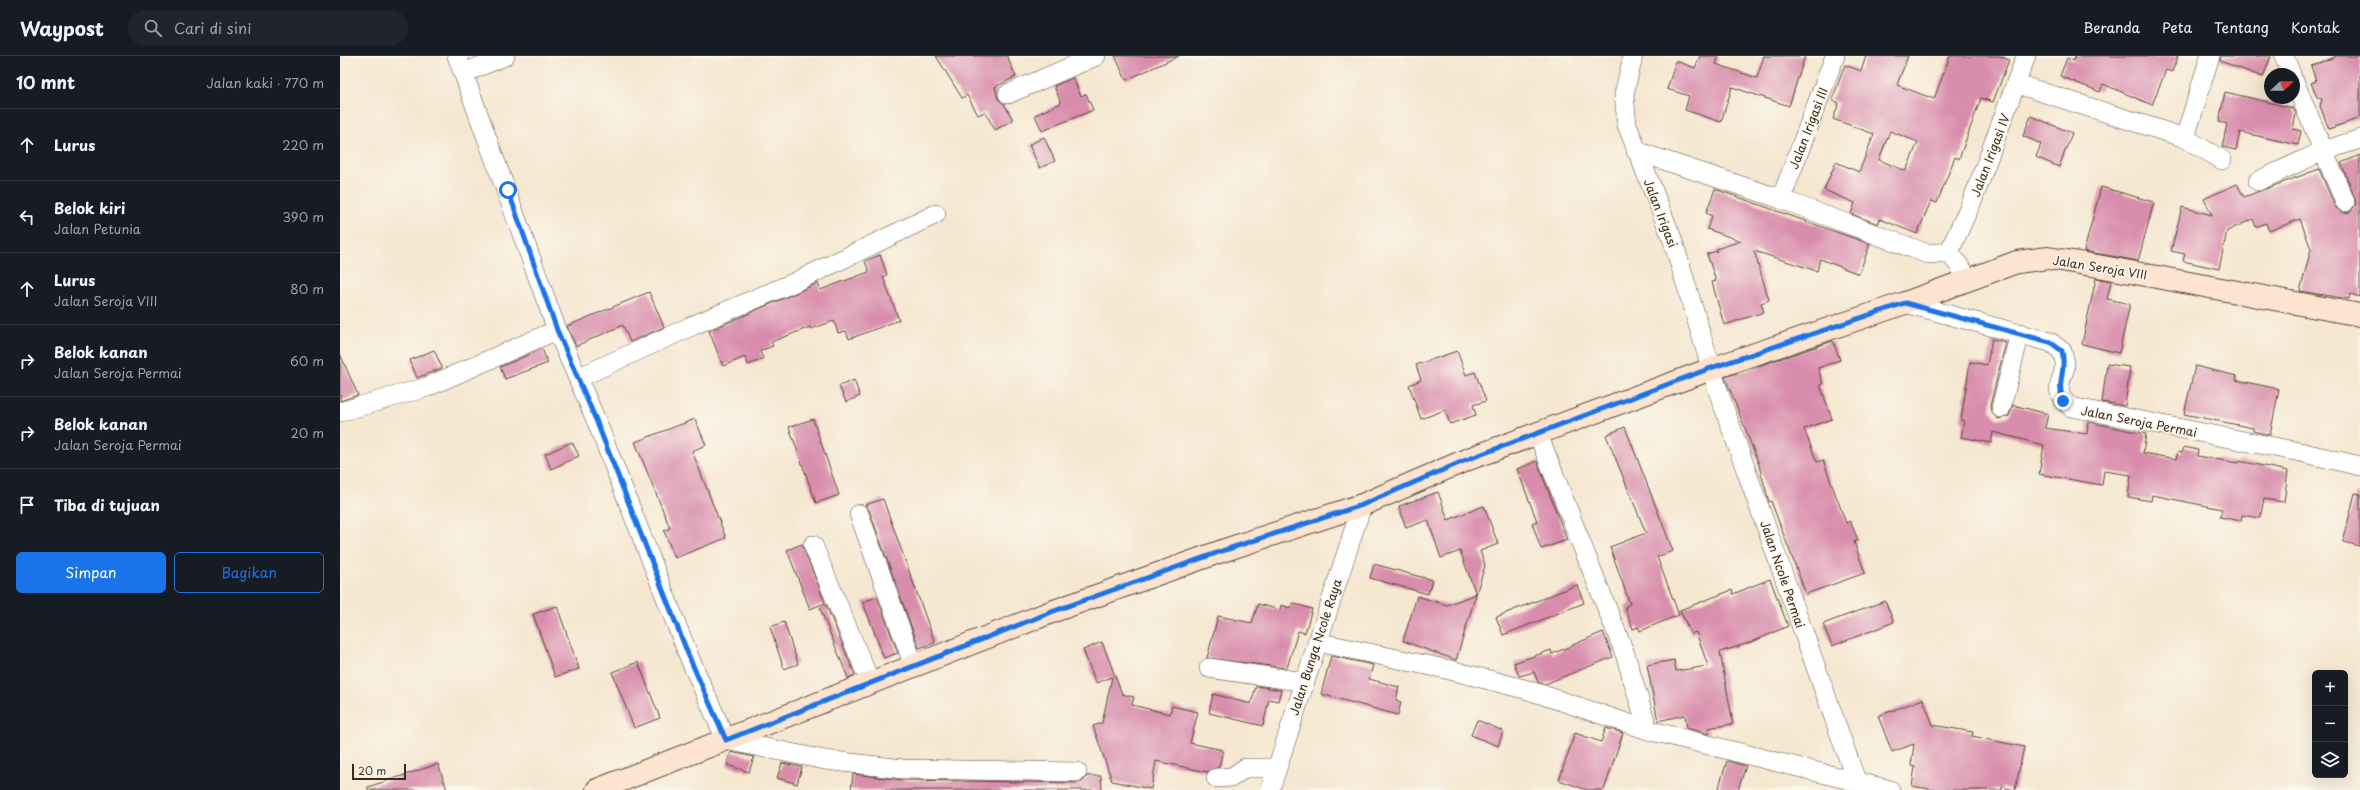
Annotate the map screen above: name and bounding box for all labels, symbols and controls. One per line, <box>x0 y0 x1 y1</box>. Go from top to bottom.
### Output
search box <box>128 10 408 46</box>
text: Waypost <box>20 14 104 42</box>
text: Cari di sini <box>174 16 251 39</box>
icon: search <box>142 17 164 39</box>
text: Beranda <box>2083 17 2140 38</box>
text: Peta <box>2162 17 2192 38</box>
text: Tentang <box>2214 17 2269 38</box>
text: Kontak <box>2291 17 2340 38</box>
north arrow <box>2264 68 2300 104</box>
text: 10 mnt <box>16 69 75 95</box>
text: Jalan kaki · 770 m <box>206 73 324 92</box>
street label: Jalan Irigasi III <box>1784 85 1832 171</box>
street label: Jalan Irigasi IV <box>1966 110 2014 199</box>
text: Lurus <box>54 133 95 156</box>
icon: ahead <box>16 134 38 156</box>
text: 220 m <box>282 135 324 154</box>
street label: Jalan Irigasi <box>1640 176 1682 250</box>
route start <box>499 181 517 199</box>
text: Belok kiri <box>54 196 125 219</box>
icon: left <box>16 206 38 228</box>
text: 390 m <box>282 207 324 226</box>
text: Jalan Petunia <box>54 219 141 238</box>
street label: Jalan Seroja VIII <box>2051 251 2149 283</box>
text: Lurus <box>54 268 95 291</box>
icon: ahead <box>16 278 38 300</box>
text: 80 m <box>290 279 324 298</box>
text: Jalan Seroja VIII <box>54 291 157 310</box>
text: Belok kanan <box>54 340 148 363</box>
icon: right <box>16 350 38 372</box>
text: 60 m <box>290 351 324 370</box>
text: Jalan Seroja Permai <box>54 363 182 382</box>
route end <box>2054 392 2072 410</box>
street label: Jalan Seroja Permai <box>2079 401 2199 441</box>
text: Belok kanan <box>54 412 148 435</box>
icon: right <box>16 422 38 444</box>
text: 20 m <box>290 423 324 442</box>
text: Jalan Seroja Permai <box>54 435 182 454</box>
text: Tiba di tujuan <box>54 493 160 516</box>
icon: arrive <box>16 494 38 516</box>
street label: Jalan Ncole Permai <box>1756 518 1810 630</box>
button: Simpan <box>16 552 166 593</box>
button: Bagikan <box>174 552 324 593</box>
street label: Jalan Bunga Ncole Raya <box>1284 576 1346 717</box>
map controls <box>2312 670 2348 778</box>
button: + <box>2312 670 2348 706</box>
button: − <box>2312 706 2348 742</box>
button: layers <box>2312 742 2348 778</box>
scale bar <box>352 762 406 781</box>
text: 20 m <box>358 762 386 779</box>

